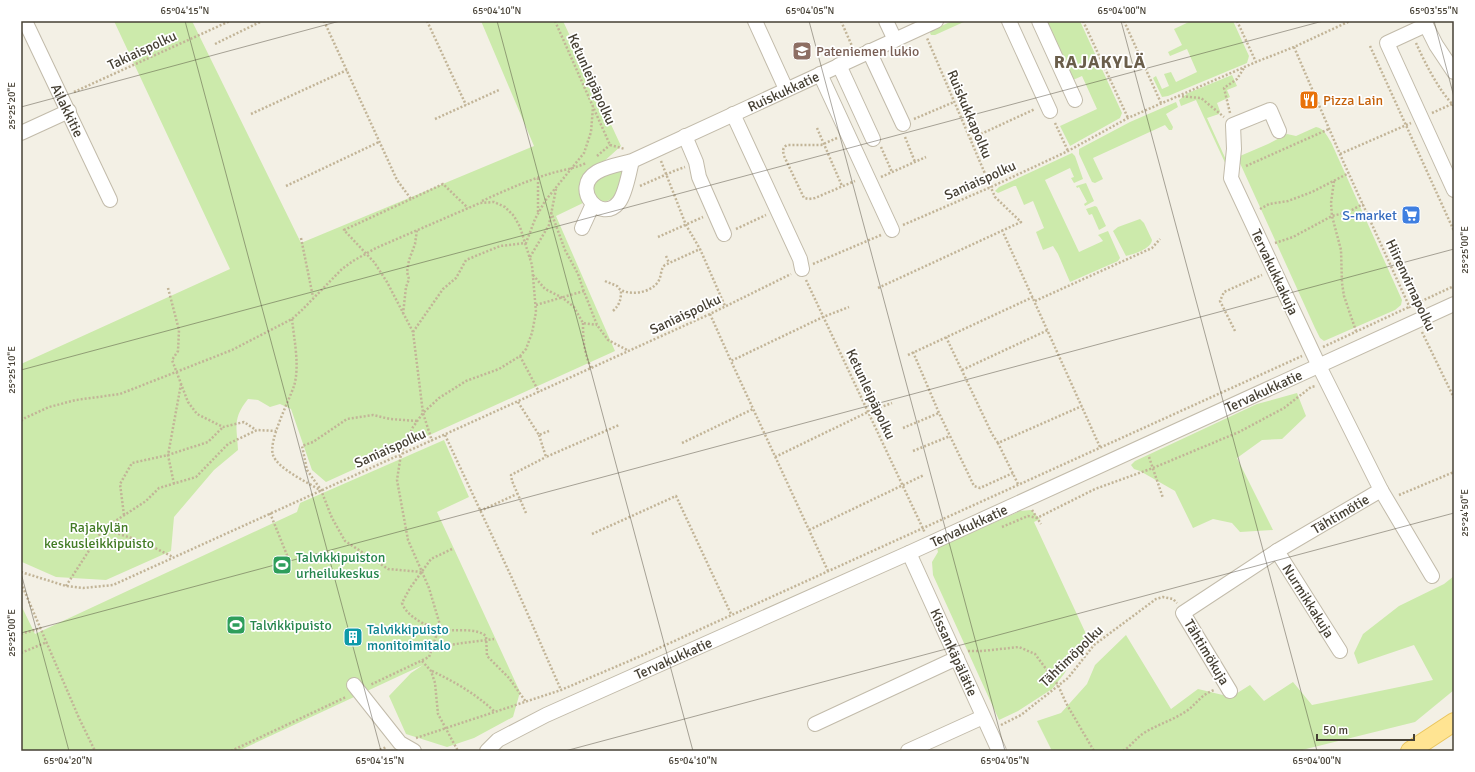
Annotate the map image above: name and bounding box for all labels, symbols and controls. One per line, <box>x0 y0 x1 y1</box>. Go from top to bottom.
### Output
text: 65°04'15"N <box>161 5 209 17</box>
text: 65°04'10"N <box>473 5 521 17</box>
text: 65°04'05"N <box>786 5 834 17</box>
text: 65°04'00"N <box>1098 5 1146 17</box>
text: 65°03'55"N <box>1410 5 1458 17</box>
street label: Takiaispolku <box>105 27 179 74</box>
street label: Ketunleipäpolku <box>564 31 619 127</box>
school or university icon: Pateniemen lukio <box>791 40 813 62</box>
place label: Pateniemen lukio <box>816 43 919 60</box>
district label: RAJAKYLÄ <box>1054 51 1146 73</box>
street label: Ruiskukkapolku <box>943 67 996 161</box>
street label: Ruiskukkatie <box>745 68 822 116</box>
street label: Ailakkitie <box>47 81 87 140</box>
text: 25°25'20"E <box>6 82 18 130</box>
restaurant icon: Pizza Lain <box>1298 89 1320 111</box>
place label: Pizza Lain <box>1323 92 1383 109</box>
street label: Saniaispolku <box>942 157 1019 204</box>
supermarket icon: S-market <box>1400 204 1422 226</box>
place label: S-market <box>1342 207 1397 224</box>
text: 25°25'00"E <box>1459 226 1471 274</box>
street label: Tervakukkakuja <box>1247 227 1302 318</box>
street label: Hiirenvirnapolku <box>1382 237 1439 334</box>
street label: Saniaispolku <box>647 291 724 338</box>
text: 25°25'10"E <box>6 346 18 394</box>
street label: Ketunleipäpolku <box>842 346 899 442</box>
street label: Tervakukkatie <box>1222 366 1305 416</box>
street label: Saniaispolku <box>352 425 429 472</box>
text: 25°24'50"E <box>1459 489 1471 537</box>
street label: Tähtimötie <box>1309 491 1372 538</box>
street label: Tervakukkatie <box>928 501 1010 551</box>
park label: Rajakylän keskusleikkipuisto <box>44 519 154 552</box>
place label: Talvikkipuiston urheilukeskus <box>296 549 385 582</box>
sports icon: Talvikkipuiston urheilukeskus <box>271 554 293 576</box>
street label: Nurmikkakuja <box>1278 561 1338 641</box>
street label: Kissankäpälätie <box>926 606 981 699</box>
text: 25°25'00"E <box>6 609 18 657</box>
sports icon: Talvikkipuisto <box>225 614 247 636</box>
street label: Tähtimökuja <box>1180 616 1233 688</box>
place label: Talvikkipuisto <box>250 617 332 634</box>
place label: Talvikkipuisto monitoimitalo <box>367 621 451 654</box>
street label: Tähtimöpolku <box>1036 622 1107 691</box>
building icon: Talvikkipuisto monitoimitalo <box>342 626 364 648</box>
street label: Tervakukkatie <box>632 634 715 683</box>
scale bar <box>1317 716 1414 742</box>
text: 50 m <box>1323 723 1348 738</box>
text: 65°04'20"N <box>44 755 92 767</box>
text: 65°04'15"N <box>356 755 404 767</box>
text: 65°04'10"N <box>669 755 717 767</box>
text: 65°04'05"N <box>981 755 1029 767</box>
text: 65°04'00"N <box>1293 755 1341 767</box>

